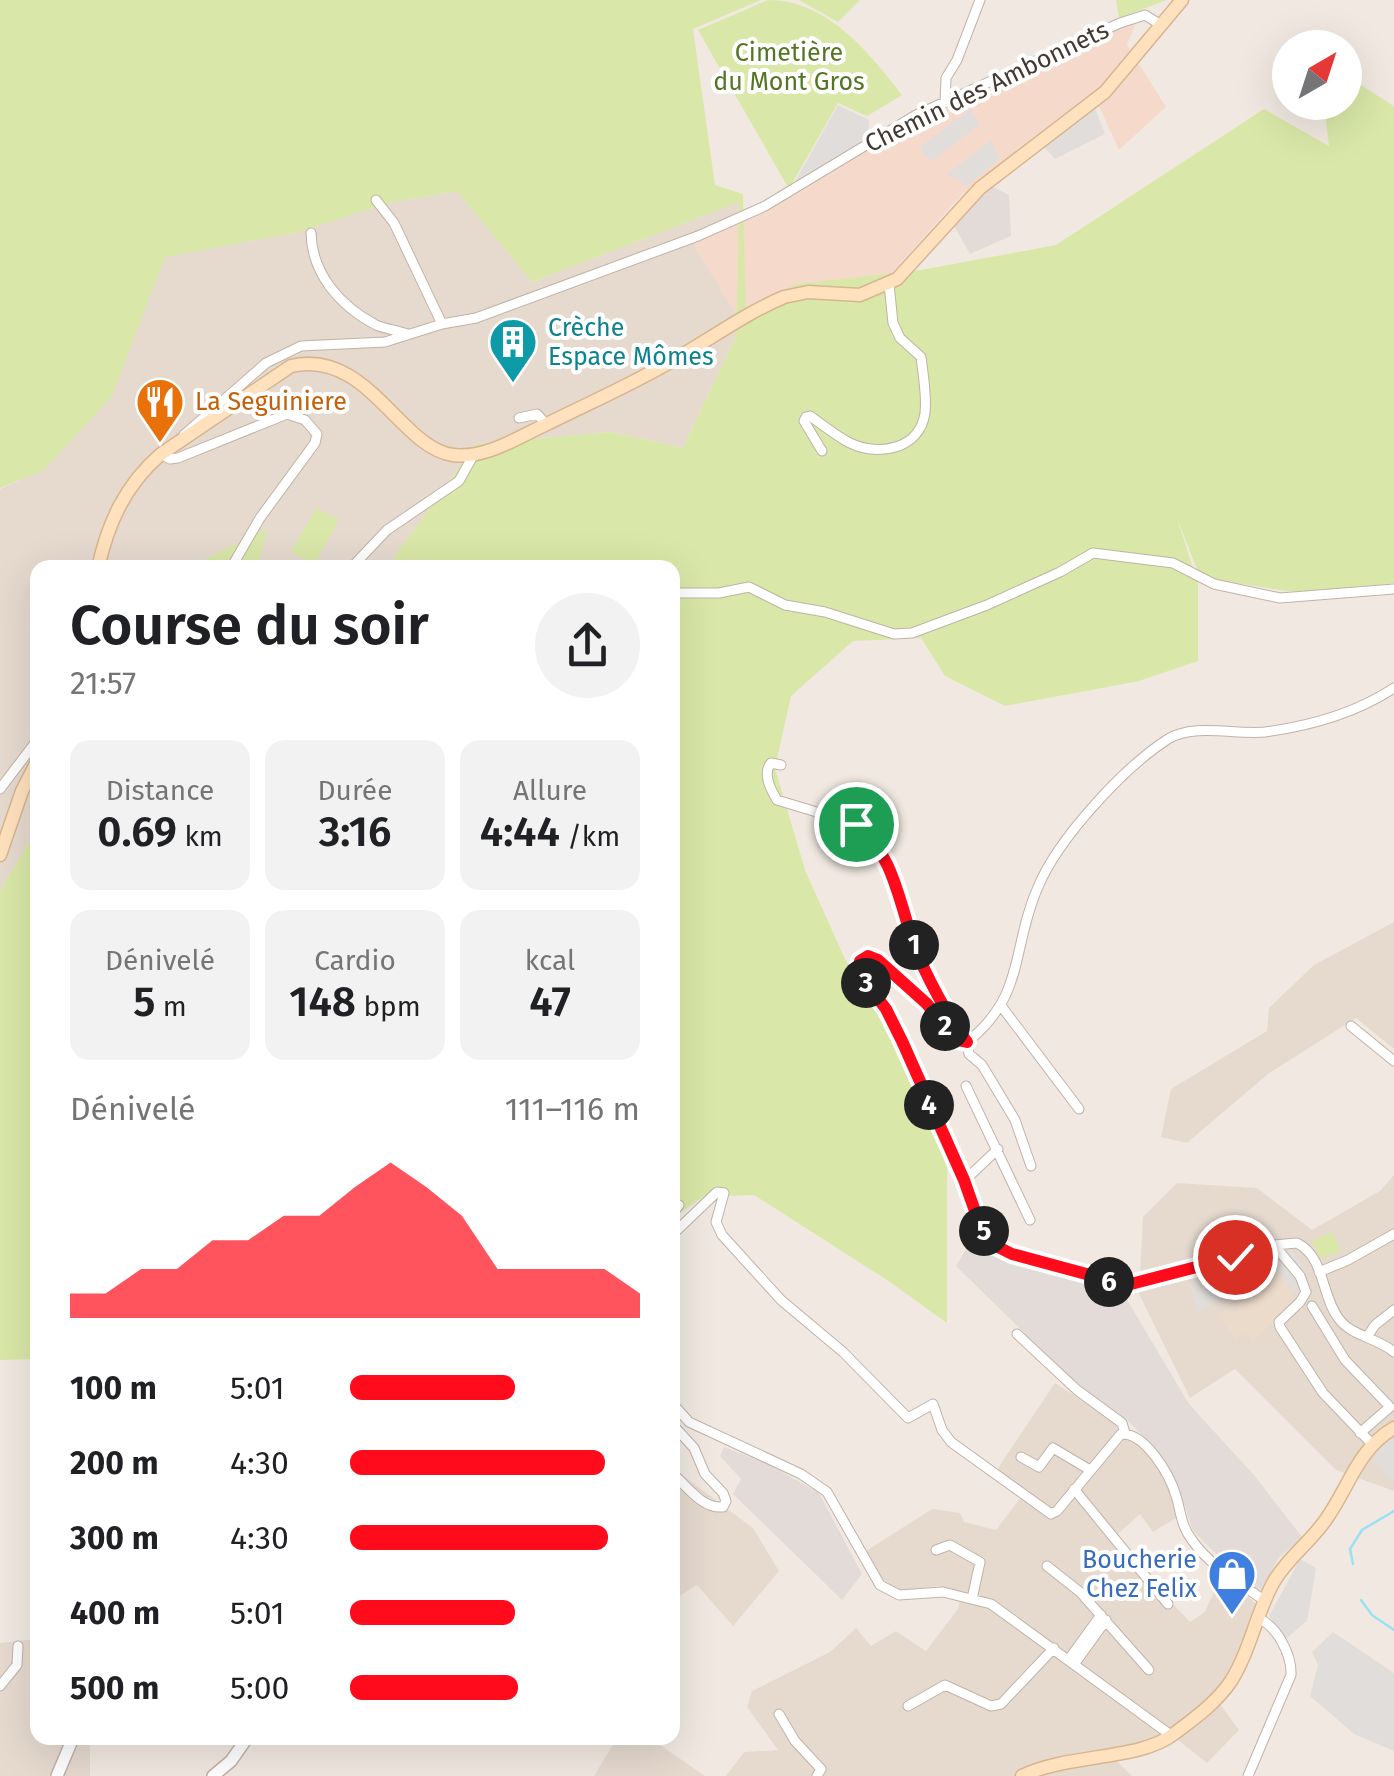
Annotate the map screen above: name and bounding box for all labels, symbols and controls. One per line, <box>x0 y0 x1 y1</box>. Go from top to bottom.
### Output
street label: Chemin des Ambonnets <box>860 15 1114 159</box>
north arrow <box>1272 30 1362 120</box>
map controls <box>1272 30 1362 120</box>
park label: Cimetière du Mont Gros <box>713 38 865 97</box>
place label: Crèche Espace Mômes <box>548 313 714 372</box>
building icon: Crèche Espace Mômes <box>487 316 539 384</box>
restaurant icon: La Seguiniere <box>134 376 186 444</box>
place label: La Seguiniere <box>195 387 347 417</box>
text: Course du soir <box>70 593 429 659</box>
button: share <box>535 593 640 698</box>
text: 21:57 <box>70 664 136 702</box>
text: Distance <box>106 774 214 807</box>
text: Durée <box>318 774 392 807</box>
text: Allure <box>513 774 587 807</box>
pin <box>814 782 899 867</box>
icon: arrive <box>829 797 884 852</box>
text: 0.69 <box>97 807 177 857</box>
text: 3:16 <box>319 807 391 857</box>
text: 4:44 <box>480 807 560 857</box>
text: km <box>177 820 223 853</box>
text: /km <box>560 820 620 853</box>
pin: 1 <box>889 920 939 970</box>
text: 1 <box>908 928 921 961</box>
text: Dénivelé <box>105 944 215 977</box>
text: Cardio <box>314 944 396 977</box>
text: kcal <box>525 944 575 977</box>
pin: 3 <box>841 958 891 1008</box>
text: 3 <box>859 966 873 999</box>
text: 5 <box>133 977 155 1027</box>
text: 148 <box>289 977 356 1027</box>
text: 47 <box>529 977 571 1027</box>
text: m <box>155 990 187 1023</box>
text: bpm <box>356 990 421 1023</box>
pin: 2 <box>920 1001 970 1051</box>
text: 2 <box>938 1009 952 1042</box>
pin: 4 <box>904 1080 954 1130</box>
text: 4 <box>921 1088 937 1121</box>
text: Dénivelé <box>70 1090 196 1128</box>
text: 111–116 m <box>505 1090 640 1128</box>
pin: 5 <box>959 1206 1009 1256</box>
text: 5 <box>976 1214 992 1247</box>
pin <box>1193 1215 1278 1300</box>
icon: check <box>1208 1230 1263 1285</box>
pin: 6 <box>1084 1257 1134 1307</box>
text: 6 <box>1101 1265 1117 1298</box>
text: 100 m <box>70 1369 157 1407</box>
text: 5:01 <box>230 1369 285 1407</box>
text: 200 m <box>70 1444 159 1482</box>
text: 4:30 <box>230 1444 289 1482</box>
text: 300 m <box>70 1519 159 1557</box>
text: 4:30 <box>230 1519 289 1557</box>
place label: Boucherie Chez Felix <box>1082 1545 1197 1604</box>
shop icon: Boucherie Chez Felix <box>1206 1548 1258 1616</box>
text: 400 m <box>70 1594 160 1632</box>
text: 5:01 <box>230 1594 285 1632</box>
text: 500 m <box>70 1669 159 1707</box>
text: 5:00 <box>230 1669 289 1707</box>

